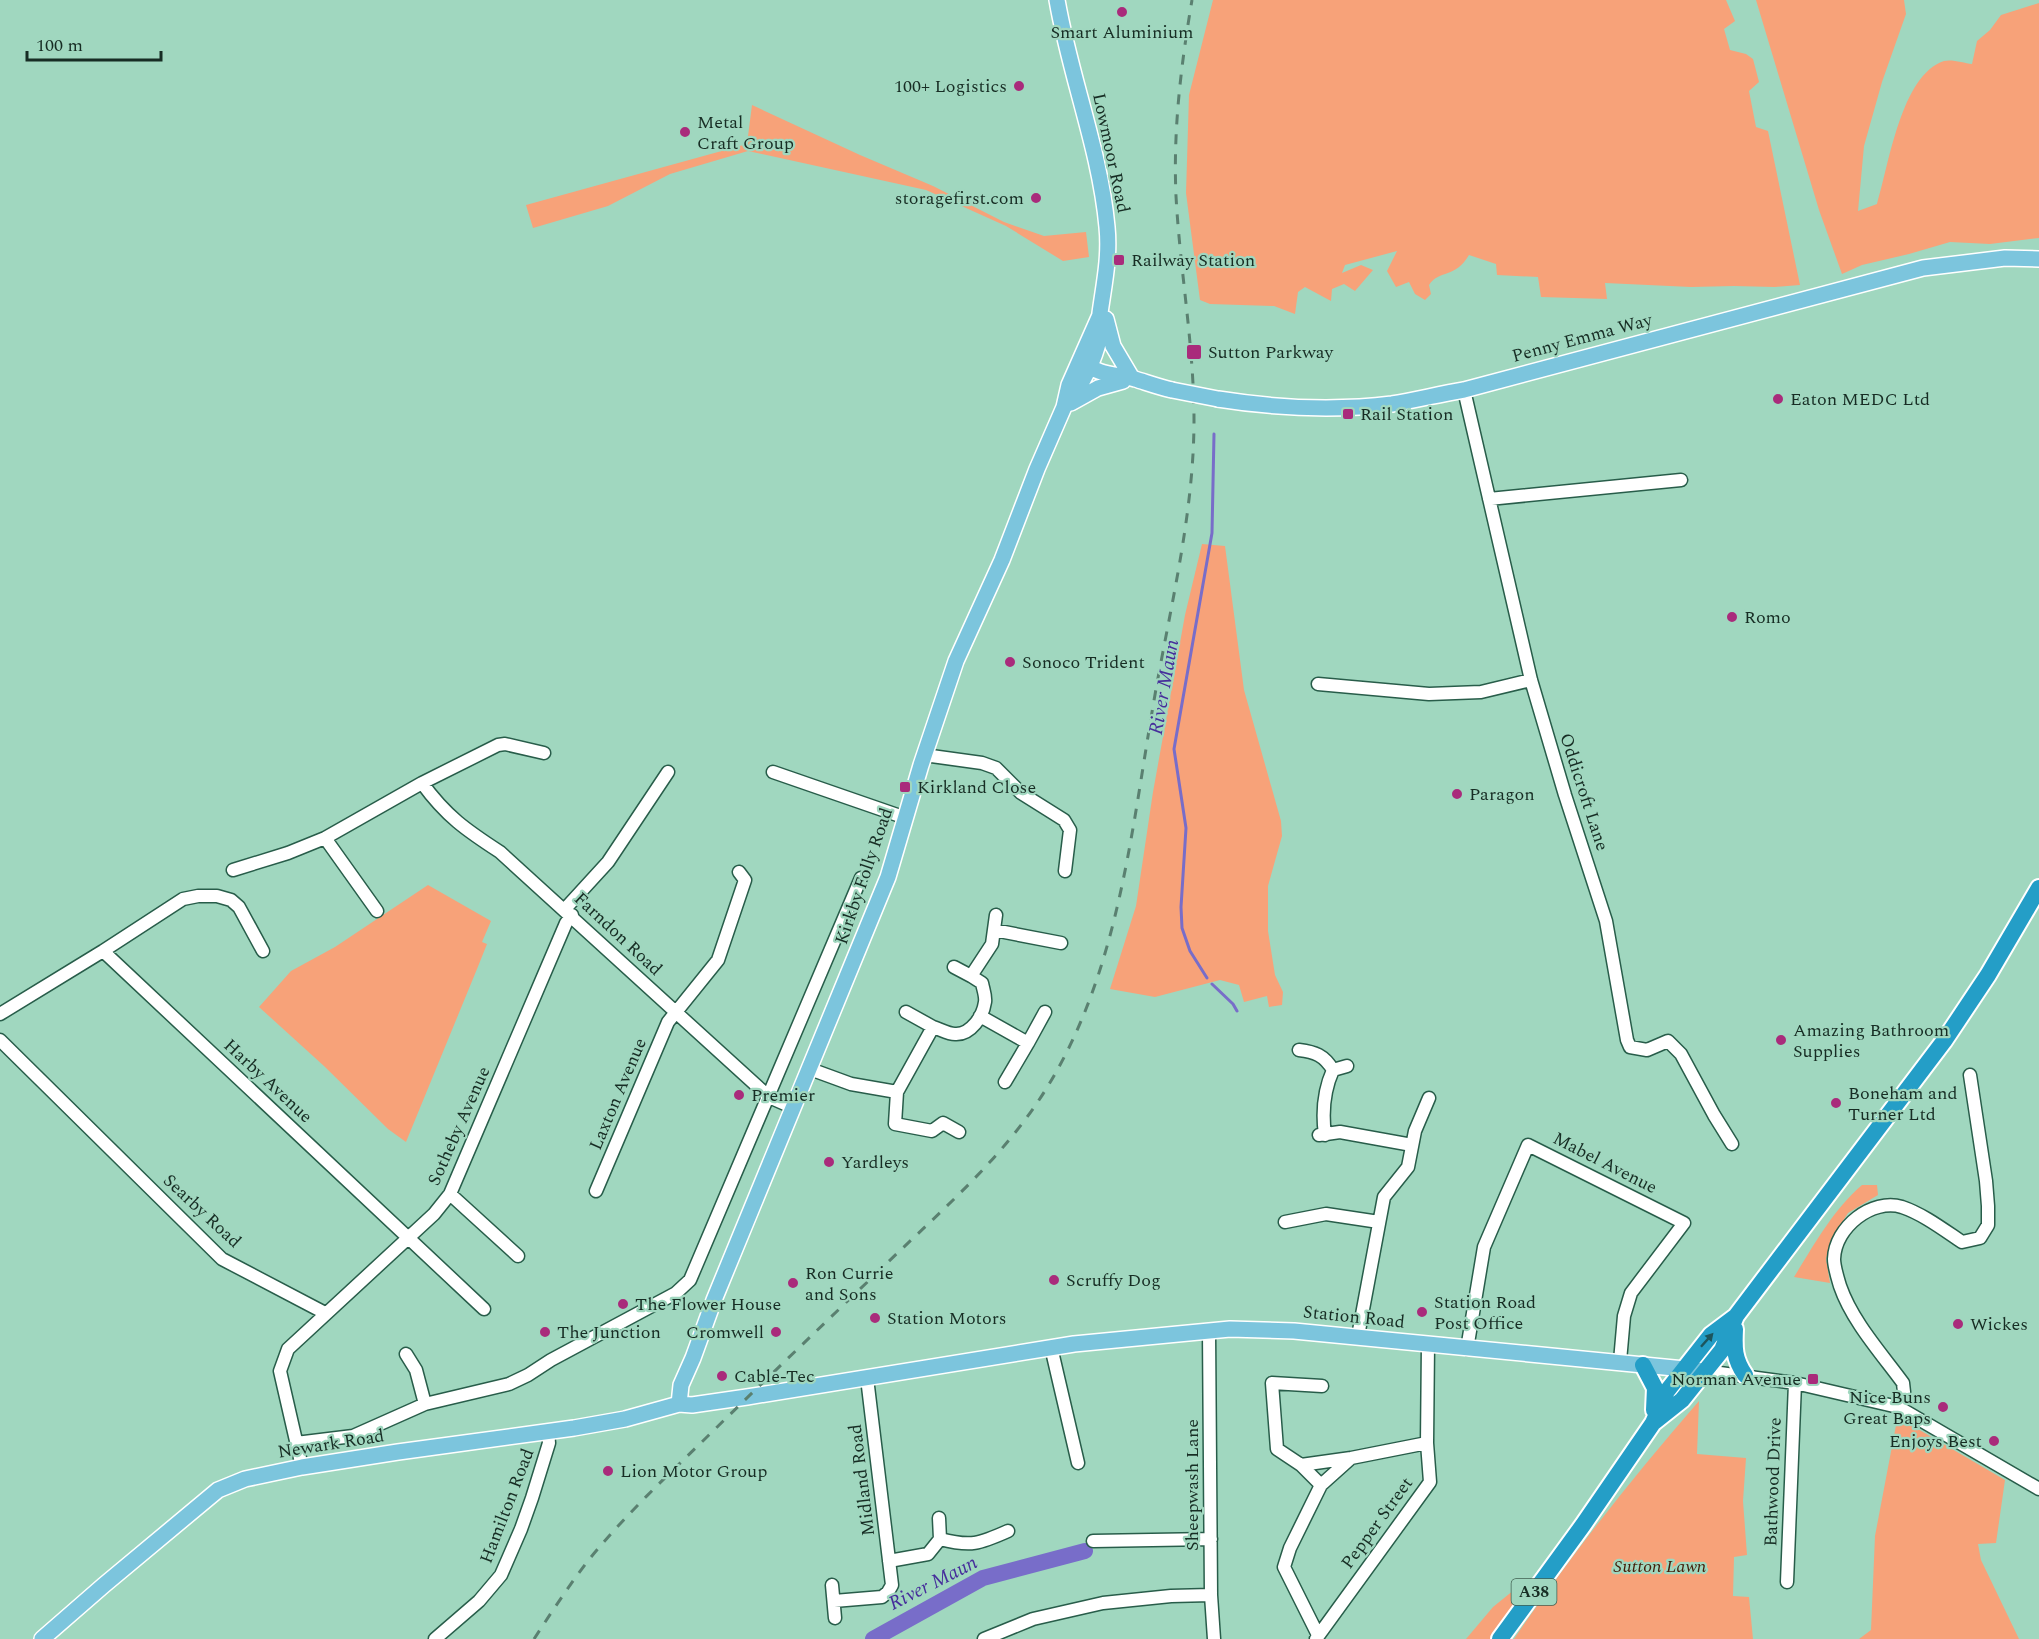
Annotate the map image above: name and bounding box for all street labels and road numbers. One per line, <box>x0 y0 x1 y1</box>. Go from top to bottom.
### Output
street label: Lowmoor Road <box>1085 91 1137 215</box>
street label: Penny Emma Way <box>1509 306 1656 370</box>
street label: Oddicroft Lane <box>1552 730 1616 854</box>
street label: Kirkby Folly Road <box>828 804 900 948</box>
street label: Farndon Road <box>568 886 668 982</box>
street label: Harby Avenue <box>217 1033 319 1129</box>
street label: Laxton Avenue <box>582 1034 654 1154</box>
street label: Sotheby Avenue <box>421 1062 497 1190</box>
street label: Mabel Avenue <box>1548 1125 1662 1201</box>
street label: Searby Road <box>157 1168 247 1254</box>
street label: Station Road <box>1302 1298 1406 1336</box>
street label: Bathwood Drive <box>1757 1417 1789 1547</box>
street label: Sheepwash Lane <box>1179 1419 1206 1551</box>
street label: Newark Road <box>276 1422 386 1466</box>
street label: Midland Road <box>842 1422 882 1538</box>
street label: Hamilton Road <box>473 1445 541 1567</box>
street label: Pepper Street <box>1334 1471 1420 1575</box>
road number: A38 <box>1512 1579 1556 1605</box>

